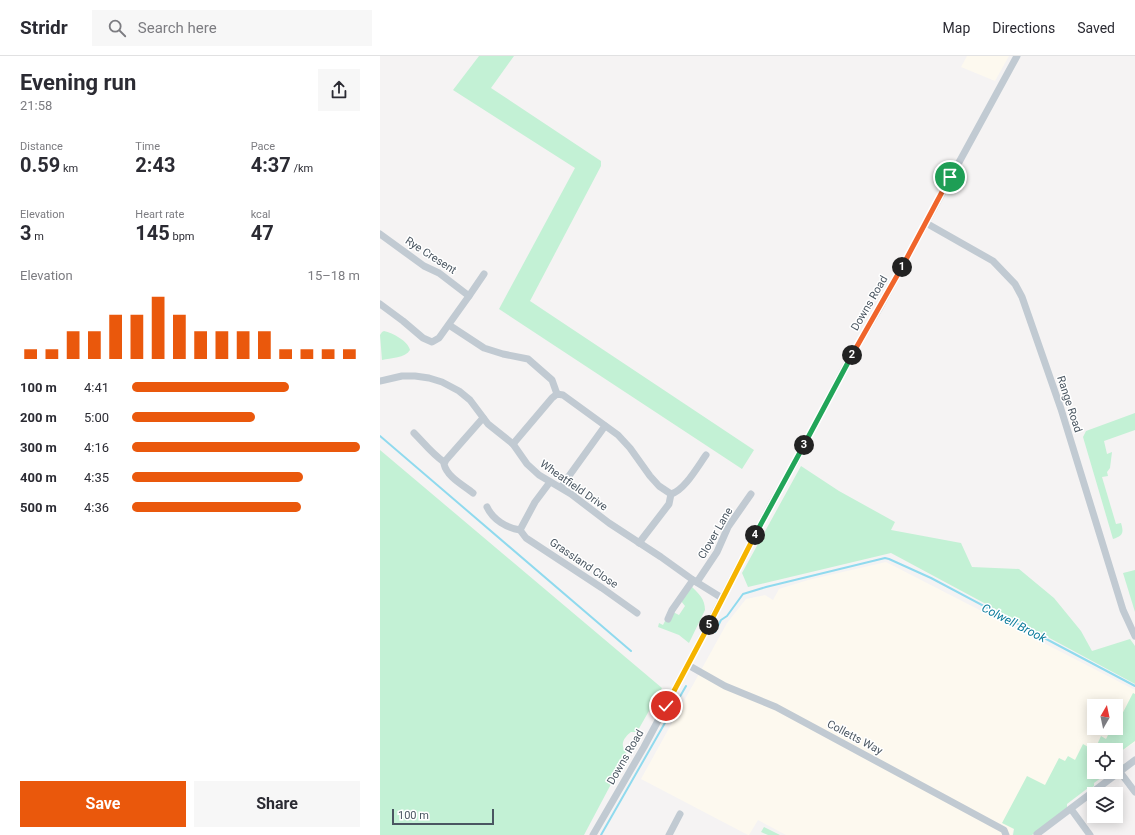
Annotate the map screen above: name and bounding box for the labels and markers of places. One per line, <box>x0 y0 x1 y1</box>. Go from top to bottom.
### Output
pin <box>933 160 967 194</box>
pin: 1 <box>892 257 912 277</box>
pin: 2 <box>842 345 862 365</box>
pin: 3 <box>794 435 814 455</box>
pin: 4 <box>745 525 765 545</box>
pin: 5 <box>699 615 719 635</box>
pin <box>649 689 683 723</box>

